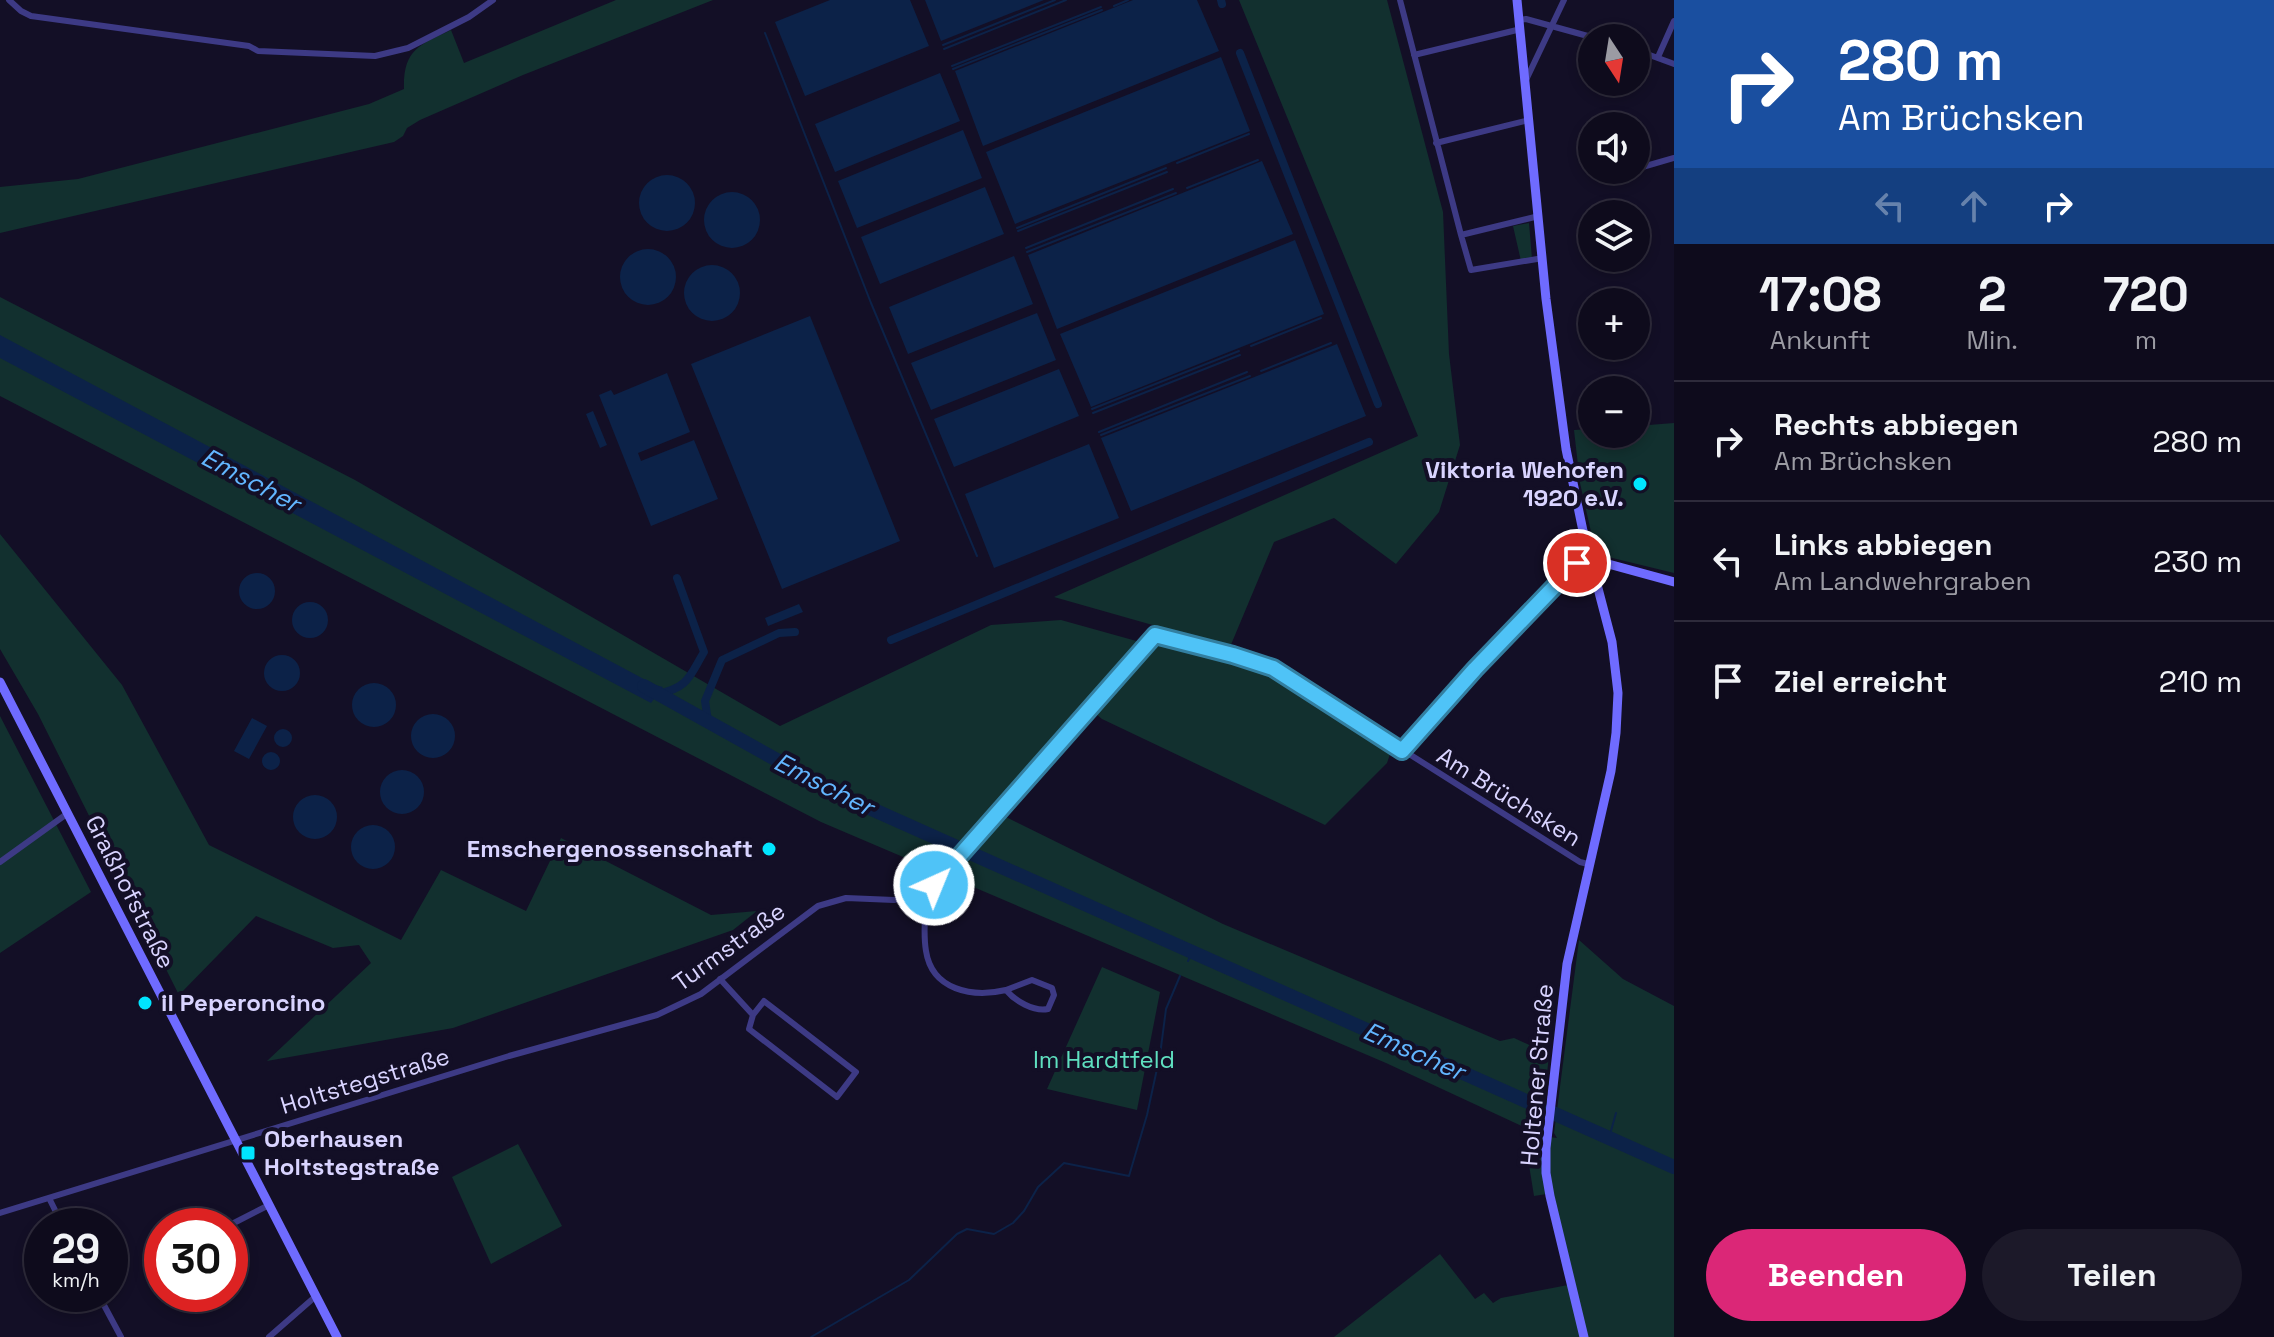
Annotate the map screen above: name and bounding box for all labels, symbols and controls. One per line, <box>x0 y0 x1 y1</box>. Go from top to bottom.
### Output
north arrow <box>1578 24 1650 96</box>
map controls <box>1578 24 1650 448</box>
text: 280 m <box>1838 25 2003 96</box>
icon: right <box>1706 32 1810 136</box>
text: Am Brüchsken <box>1838 95 2085 141</box>
button: sound <box>1578 112 1650 184</box>
icon: left <box>1868 184 1912 228</box>
icon: ahead <box>1952 184 1996 228</box>
icon: right <box>2036 184 2080 228</box>
button: layers <box>1578 200 1650 272</box>
text: 17:08 <box>1759 264 1882 325</box>
text: 2 <box>1978 264 2006 325</box>
text: 720 <box>2103 264 2189 325</box>
button: + <box>1578 288 1650 360</box>
text: Ankunft <box>1770 323 1871 357</box>
text: Min. <box>1967 323 2018 357</box>
text: m <box>2135 323 2157 357</box>
button: − <box>1578 376 1650 448</box>
text: Rechts abbiegen <box>1774 405 2019 444</box>
icon: right <box>1706 419 1750 463</box>
text: 280 m <box>2152 422 2242 461</box>
water label: Emscher <box>196 440 309 522</box>
text: Am Brüchsken <box>1774 444 1952 478</box>
place label: Viktoria Wehofen 1920 e.V. <box>1425 454 1624 513</box>
marker: Viktoria Wehofen 1920 e.V. <box>1631 475 1649 493</box>
text: Links abbiegen <box>1774 525 1992 564</box>
pin <box>1543 529 1611 597</box>
icon: left <box>1706 539 1750 583</box>
icon: arrive <box>1555 541 1599 585</box>
text: 230 m <box>2153 542 2242 581</box>
text: Am Landwehrgraben <box>1774 564 2032 598</box>
icon: arrive <box>1706 659 1750 703</box>
text: Ziel erreicht <box>1774 662 1947 701</box>
text: 210 m <box>2159 662 2242 701</box>
street label: Am Brüchsken <box>1431 740 1587 853</box>
water label: Emscher <box>768 744 882 825</box>
street label: Graßhofstraße <box>78 810 182 974</box>
place label: Emschergenossenschaft <box>467 833 753 864</box>
marker: Emschergenossenschaft <box>760 840 778 858</box>
position arrow <box>892 843 976 927</box>
street label: Turmstraße <box>666 895 791 998</box>
street label: Holtener Straße <box>1513 983 1560 1167</box>
place label: il Peperoncino <box>161 987 326 1018</box>
marker: il Peperoncino <box>136 994 154 1012</box>
water label: Emscher <box>1358 1014 1473 1090</box>
street label: Holtstegstraße <box>277 1040 453 1121</box>
park label: Im Hardtfeld <box>1033 1044 1175 1075</box>
place label: Oberhausen Holtstegstraße <box>264 1123 440 1182</box>
marker: Oberhausen Holtstegstraße <box>239 1144 257 1162</box>
speed limit sign: 30 <box>144 1208 248 1312</box>
text: 29 <box>52 1224 100 1275</box>
button: Beenden <box>1706 1229 1966 1321</box>
button: Teilen <box>1982 1229 2242 1321</box>
text: km/h <box>52 1267 100 1293</box>

